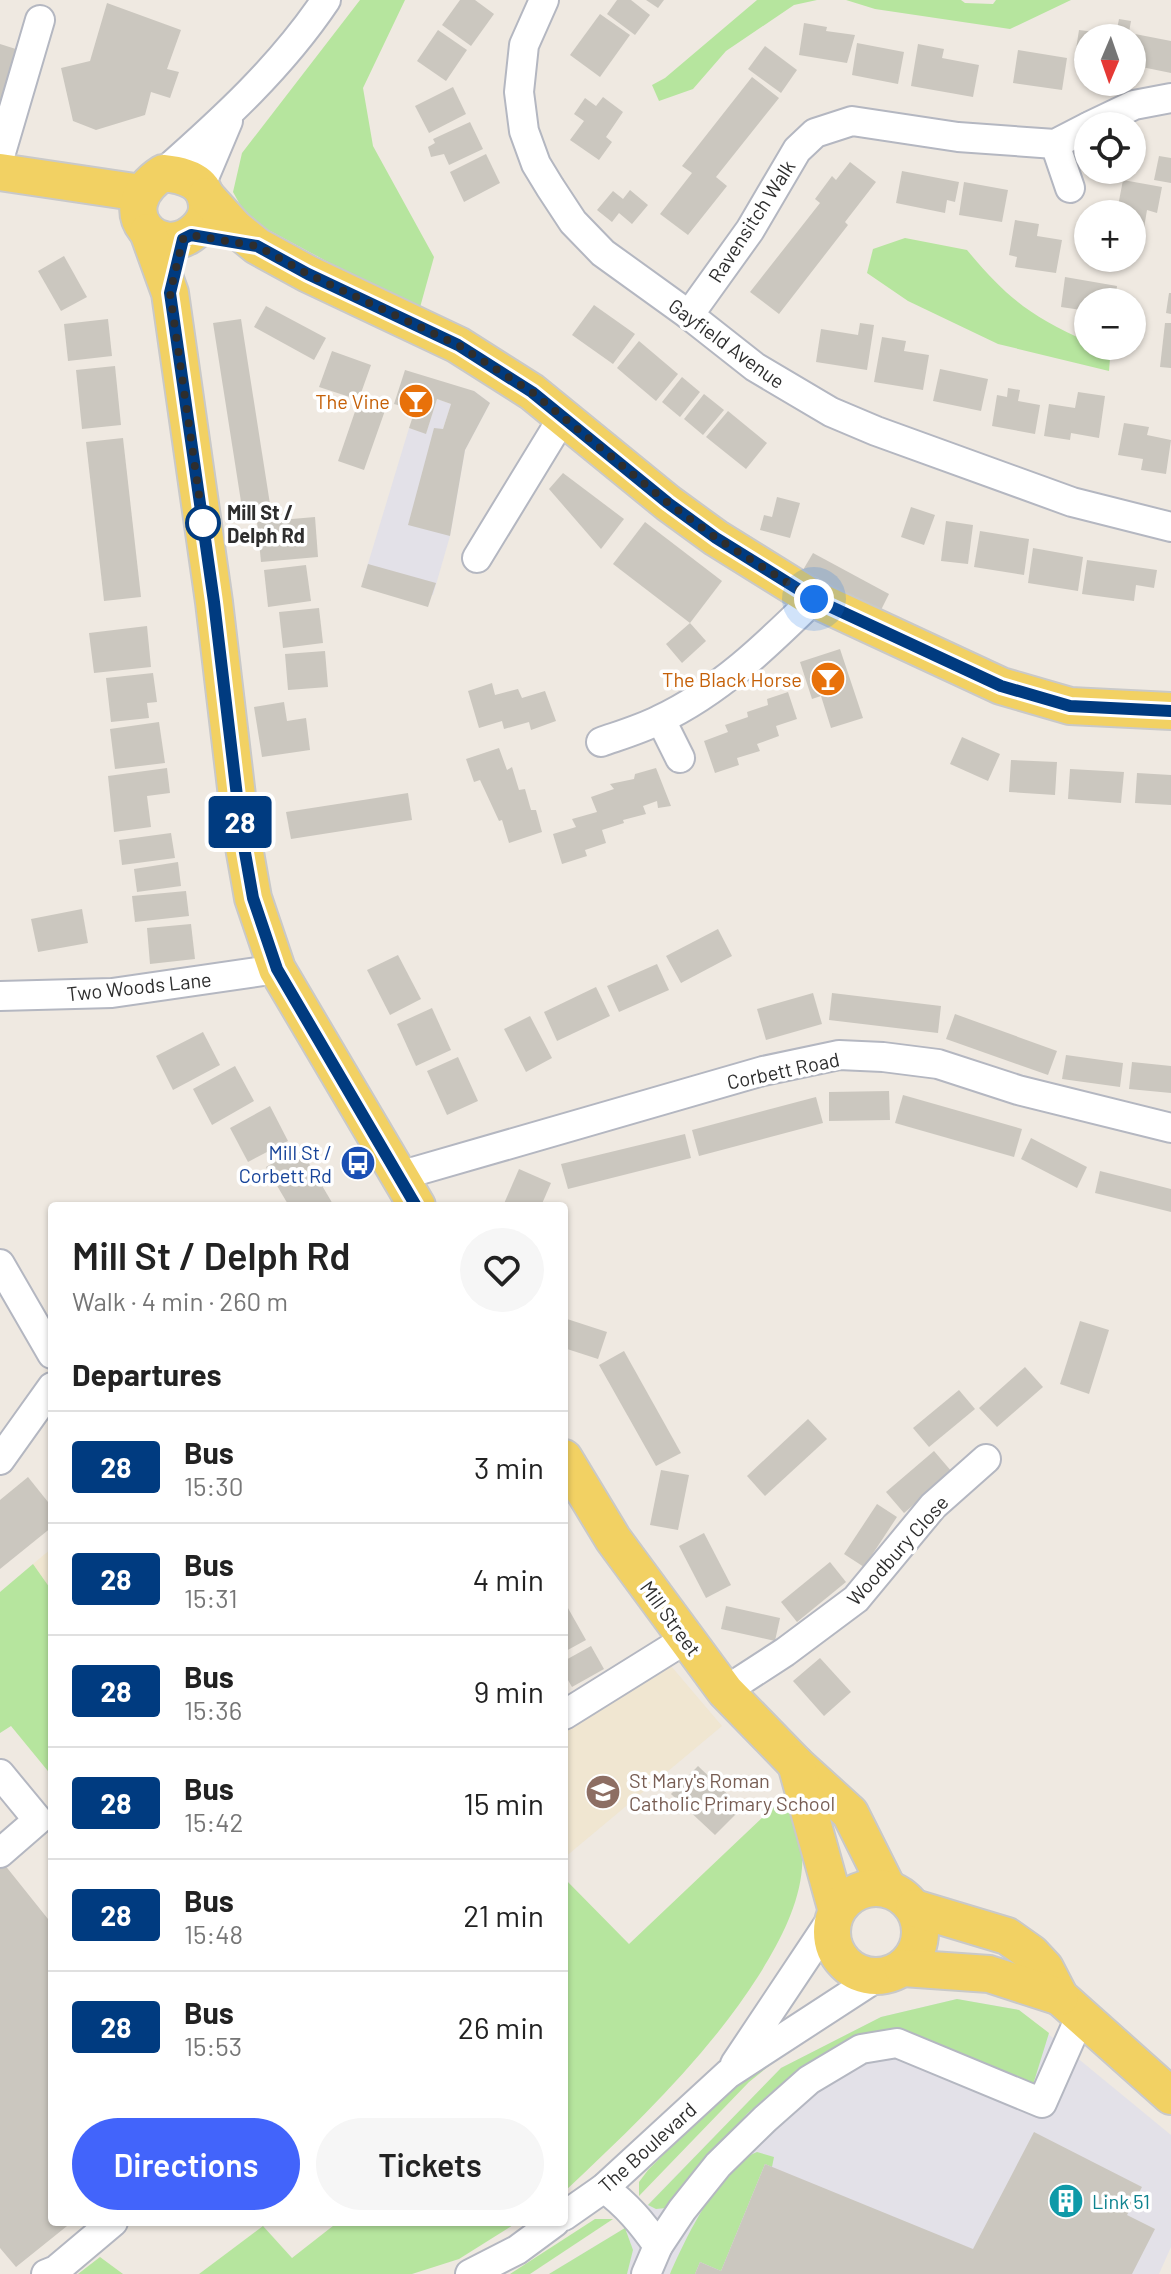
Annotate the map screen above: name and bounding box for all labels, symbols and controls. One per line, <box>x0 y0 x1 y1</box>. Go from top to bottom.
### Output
north arrow <box>1074 24 1146 96</box>
map controls <box>1074 24 1146 360</box>
button: locate <box>1074 112 1146 184</box>
street label: Ravensitch Walk <box>702 155 800 287</box>
button: + <box>1074 200 1146 272</box>
button: − <box>1074 288 1146 360</box>
street label: Gayfield Avenue <box>664 293 790 393</box>
bar icon: The Vine <box>397 382 435 420</box>
place label: The Vine <box>315 389 390 413</box>
place label: Mill St / Delph Rd <box>227 500 305 547</box>
marker: Mill St / Delph Rd <box>186 506 220 540</box>
your location <box>794 579 834 619</box>
bar icon: The Black Horse <box>809 660 847 698</box>
place label: The Black Horse <box>662 667 802 691</box>
line badge: 28 <box>204 796 276 848</box>
text: 28 <box>225 805 255 839</box>
street label: Two Woods Lane <box>65 966 213 1006</box>
street label: Corbett Road <box>725 1046 841 1094</box>
place label: Mill St / Corbett Rd <box>239 1140 332 1187</box>
bus stop icon: Mill St / Corbett Rd <box>339 1144 377 1182</box>
button: heart <box>460 1228 544 1312</box>
text: Mill St / Delph Rd <box>72 1232 351 1278</box>
text: Walk · 4 min · 260 m <box>72 1285 288 1316</box>
text: Departures <box>72 1356 222 1392</box>
text: Bus <box>184 1434 234 1470</box>
text: 3 min <box>474 1449 544 1485</box>
text: 28 <box>101 1450 131 1484</box>
text: 15:30 <box>184 1470 243 1501</box>
street label: Woodbury Close <box>841 1490 953 1610</box>
text: Bus <box>184 1546 234 1582</box>
text: 4 min <box>473 1561 544 1597</box>
text: 28 <box>101 1562 131 1596</box>
street label: Mill Street <box>636 1576 706 1660</box>
text: 15:31 <box>184 1582 238 1613</box>
text: Bus <box>184 1658 234 1694</box>
text: 9 min <box>474 1673 544 1709</box>
text: 28 <box>101 1674 131 1708</box>
text: 15:36 <box>184 1694 242 1725</box>
place label: St Mary's Roman Catholic Primary School <box>629 1768 835 1815</box>
text: Bus <box>184 1770 234 1806</box>
school or university icon: St Mary's Roman Catholic Primary School <box>584 1773 622 1811</box>
text: 15 min <box>463 1785 544 1821</box>
text: 28 <box>101 1786 131 1820</box>
text: 15:42 <box>184 1806 244 1837</box>
text: Bus <box>184 1882 234 1918</box>
text: 21 min <box>463 1897 544 1933</box>
text: 28 <box>101 1898 131 1932</box>
text: 15:48 <box>184 1918 243 1949</box>
text: Bus <box>184 1994 234 2030</box>
text: 26 min <box>458 2009 544 2045</box>
text: 28 <box>101 2010 131 2044</box>
text: 15:53 <box>184 2030 242 2061</box>
street label: The Boulevard <box>593 2097 701 2197</box>
button: Directions <box>72 2118 300 2210</box>
button: Tickets <box>316 2118 544 2210</box>
building icon: Link 51 <box>1047 2182 1085 2220</box>
place label: Link 51 <box>1092 2189 1150 2213</box>

